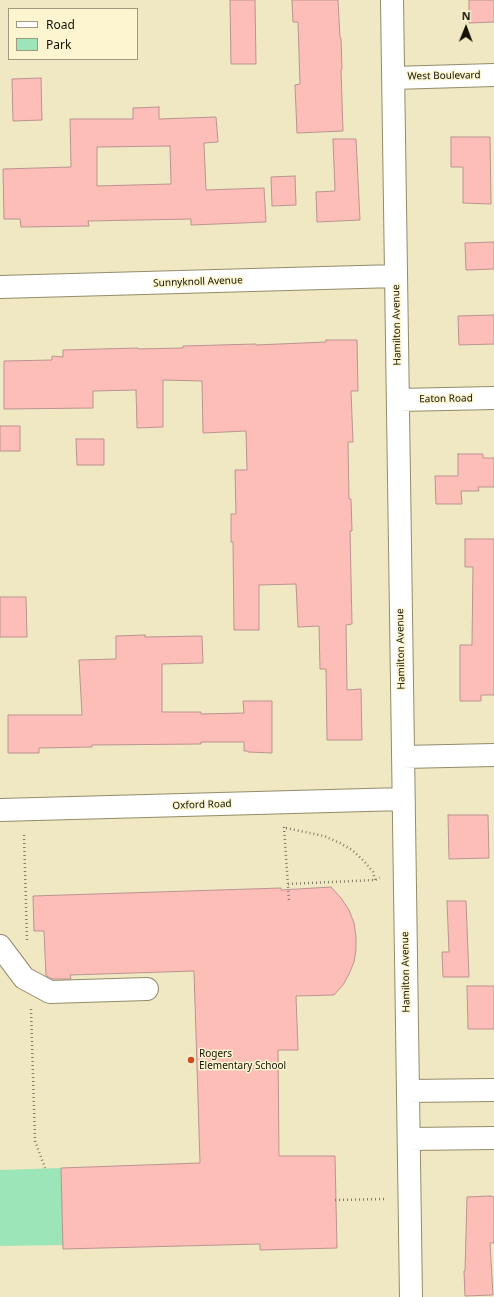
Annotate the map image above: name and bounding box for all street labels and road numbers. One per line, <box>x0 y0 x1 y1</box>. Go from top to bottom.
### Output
street label: West Boulevard <box>407 69 481 83</box>
street label: Sunnyknoll Avenue <box>153 274 243 290</box>
street label: Hamilton Avenue <box>390 284 404 366</box>
street label: Eaton Road <box>419 393 473 405</box>
street label: Hamilton Avenue <box>394 608 408 690</box>
street label: Oxford Road <box>172 798 232 812</box>
street label: Hamilton Avenue <box>399 931 413 1013</box>

